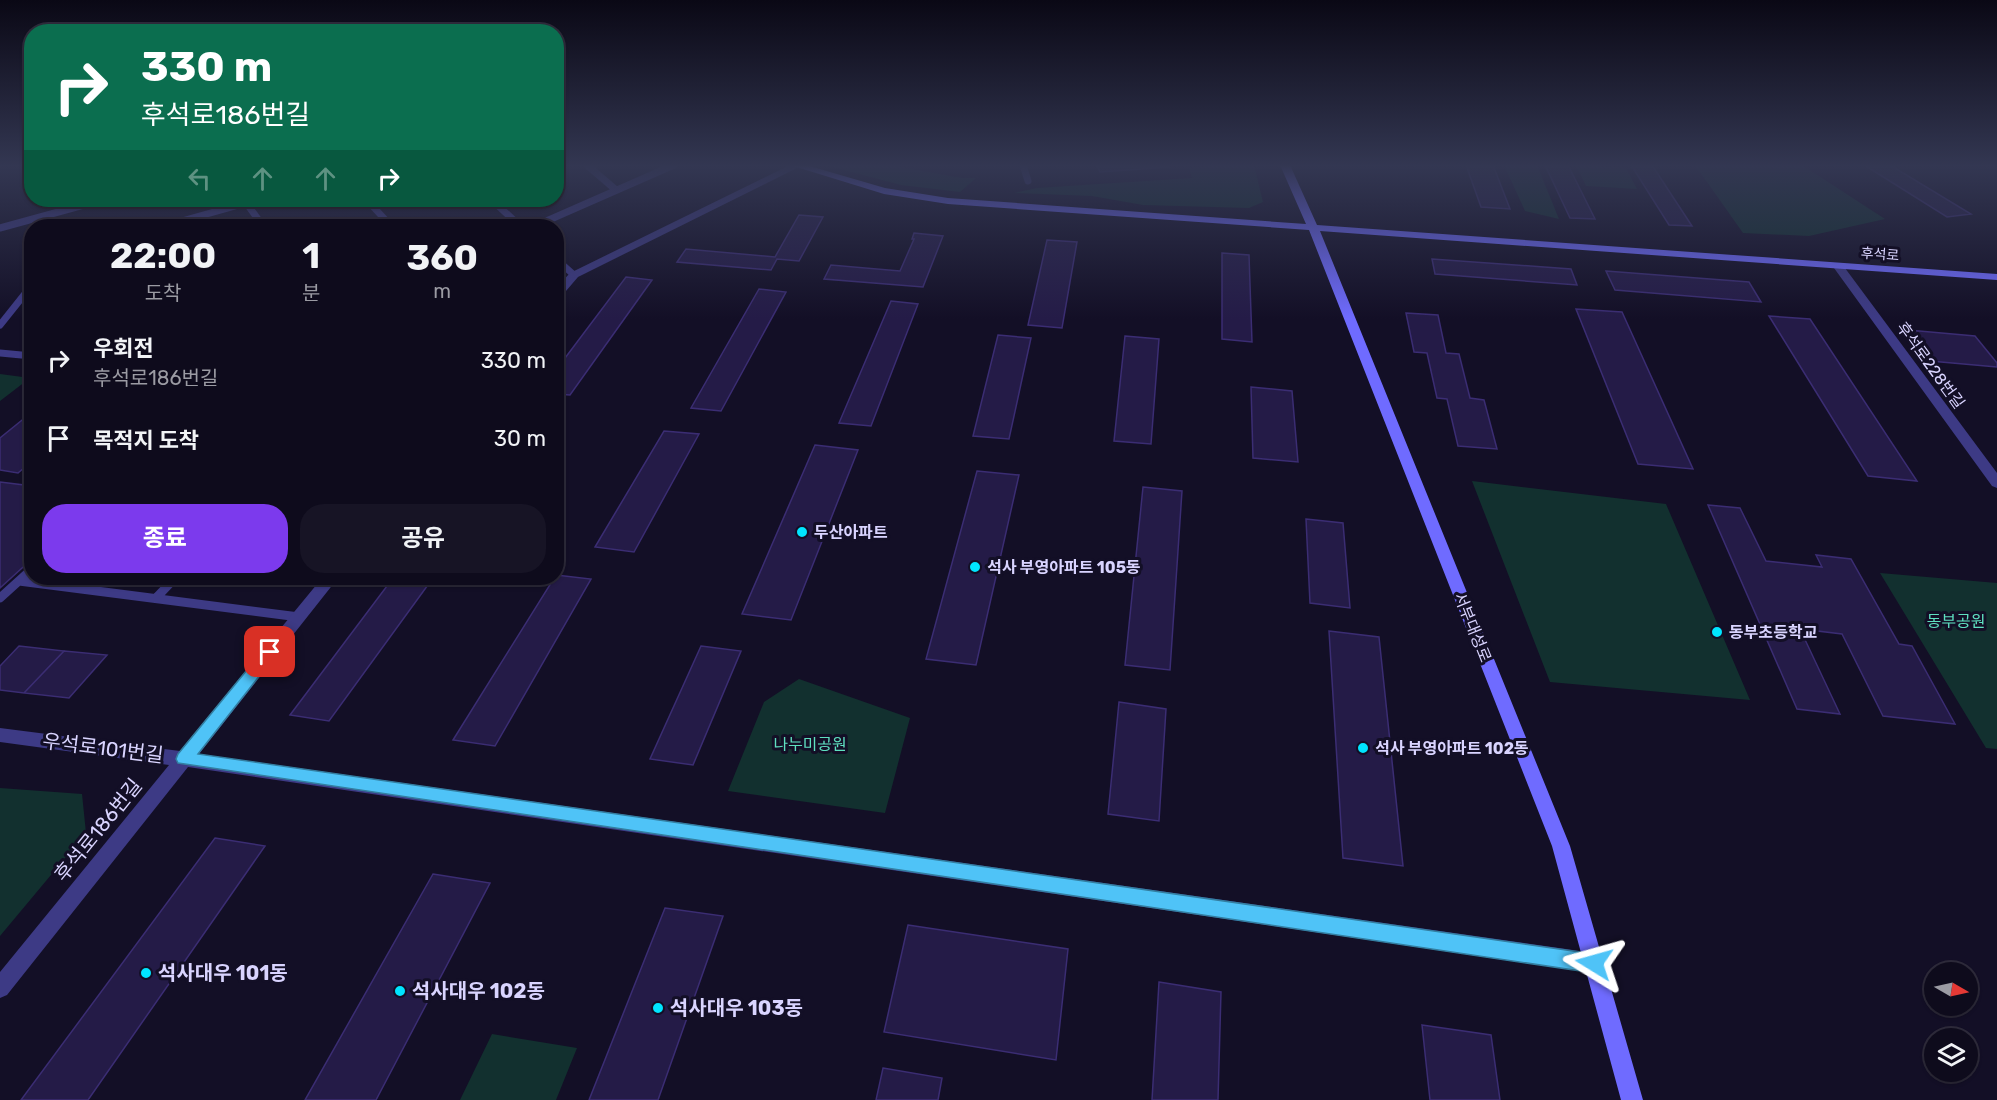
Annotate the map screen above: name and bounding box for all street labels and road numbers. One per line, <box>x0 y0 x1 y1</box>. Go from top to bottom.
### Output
street label: 후석로 <box>1860 245 1900 264</box>
street label: 후석로228번길 <box>1893 318 1968 412</box>
street label: 서부대성로 <box>1450 590 1495 665</box>
street label: 우석로101번길 <box>41 729 165 767</box>
street label: 후석로186번길 <box>49 774 147 886</box>

